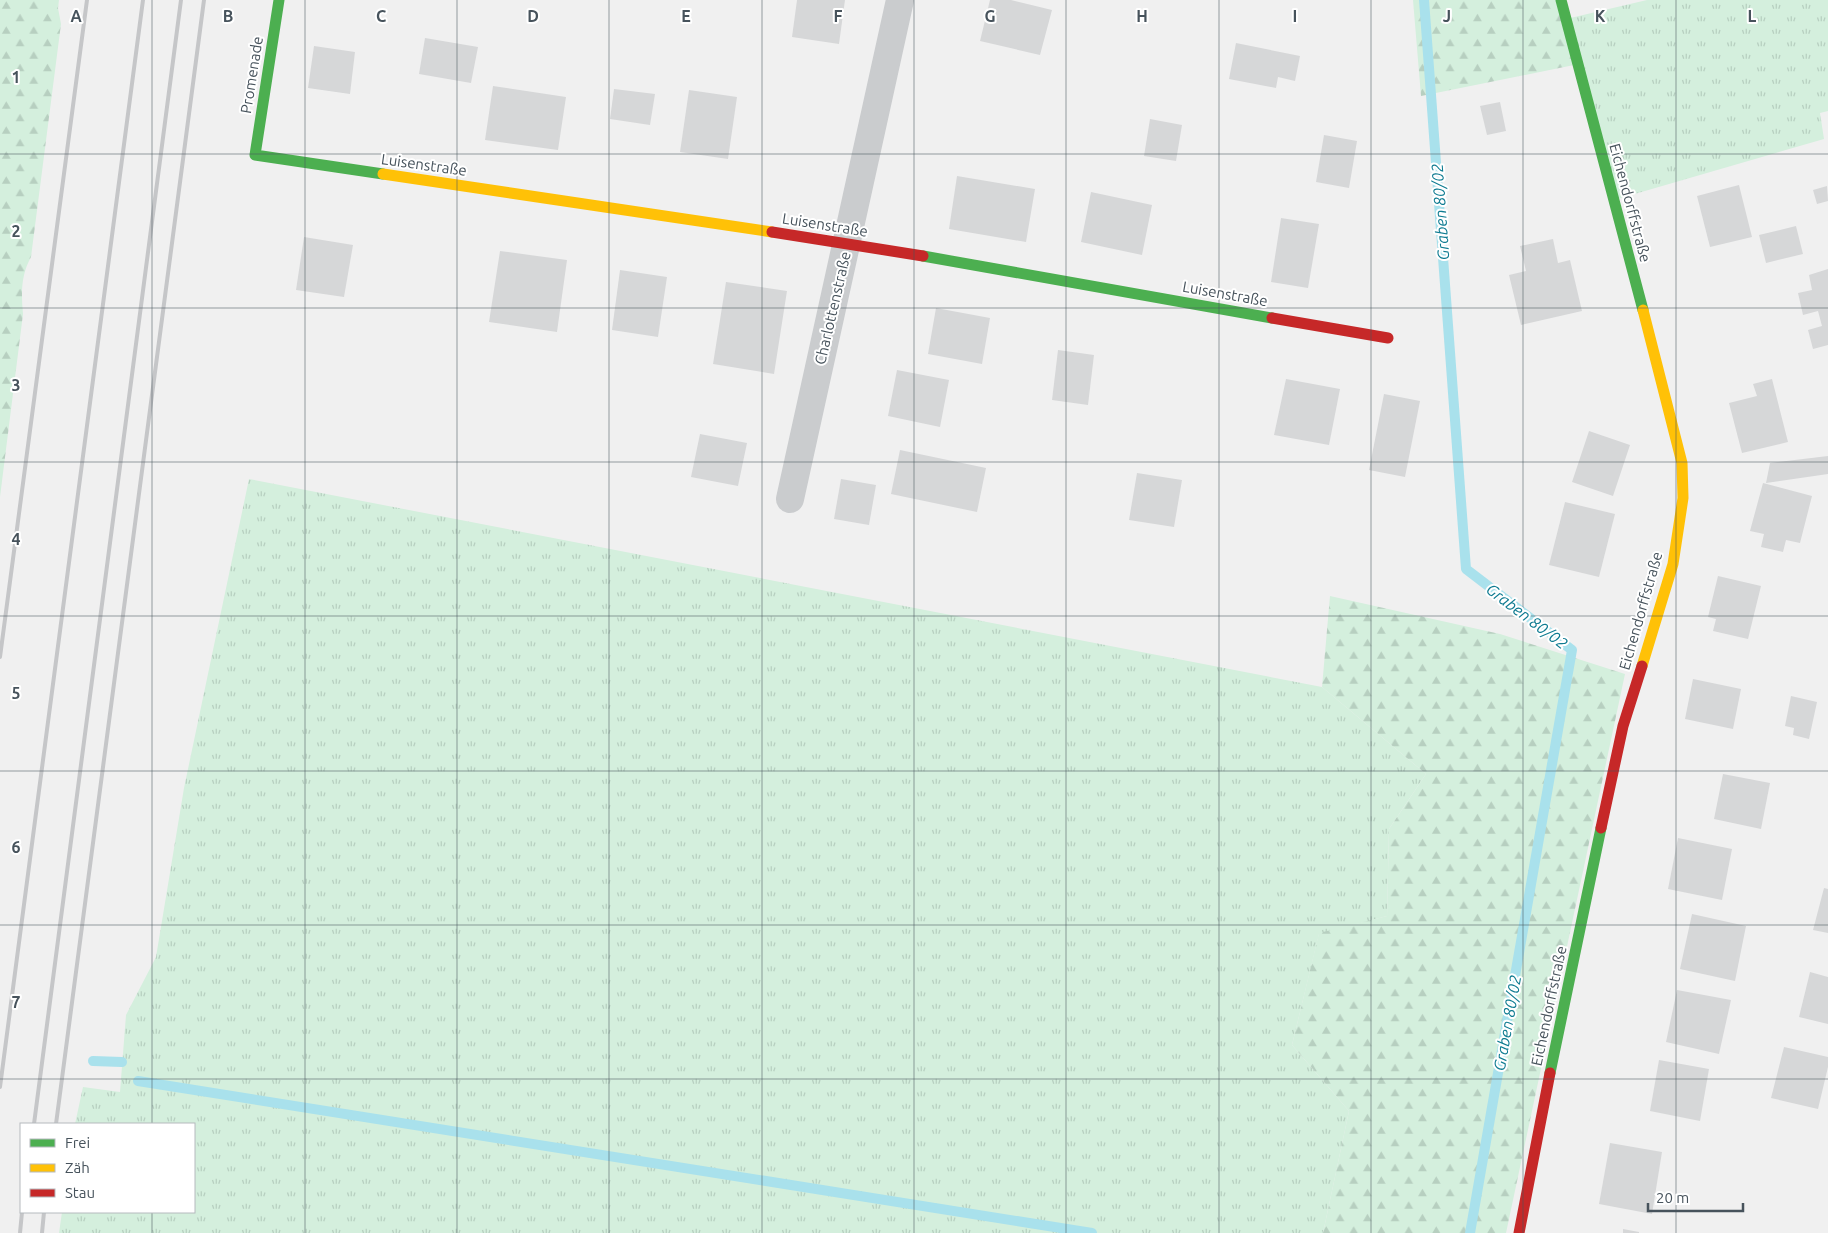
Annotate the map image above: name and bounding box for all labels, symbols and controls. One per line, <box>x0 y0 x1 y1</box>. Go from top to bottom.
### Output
text: A <box>70 7 82 25</box>
text: B <box>223 7 233 25</box>
text: C <box>376 7 386 25</box>
text: D <box>527 7 539 25</box>
text: E <box>681 7 691 25</box>
text: F <box>834 7 843 25</box>
text: G <box>984 7 996 25</box>
text: H <box>1136 7 1148 25</box>
text: I <box>1293 7 1297 25</box>
text: J <box>1443 7 1451 25</box>
text: K <box>1595 7 1606 25</box>
text: L <box>1748 7 1757 25</box>
street label: Promenade <box>237 35 266 115</box>
text: 1 <box>11 68 21 86</box>
street label: Eichendorffstraße <box>1606 142 1655 264</box>
street label: Luisenstraße <box>380 150 468 179</box>
water label: Graben 80/02 <box>1428 163 1452 261</box>
street label: Luisenstraße <box>781 209 869 240</box>
text: 2 <box>11 222 21 240</box>
street label: Charlottenstraße <box>811 250 854 366</box>
street label: Luisenstraße <box>1181 278 1269 309</box>
text: 3 <box>11 376 21 394</box>
text: 4 <box>11 530 21 548</box>
street label: Eichendorffstraße <box>1616 550 1666 672</box>
water label: Graben 80/02 <box>1483 580 1571 652</box>
text: 5 <box>11 684 21 702</box>
text: 6 <box>11 838 21 856</box>
street label: Eichendorffstraße <box>1527 944 1570 1067</box>
water label: Graben 80/02 <box>1490 974 1524 1072</box>
text: 7 <box>11 993 21 1011</box>
legend <box>20 1123 195 1213</box>
text: Frei <box>65 1134 90 1151</box>
text: Zäh <box>65 1159 90 1176</box>
scale bar <box>1648 1180 1743 1212</box>
text: Stau <box>65 1184 95 1201</box>
text: 20 m <box>1656 1189 1689 1206</box>

